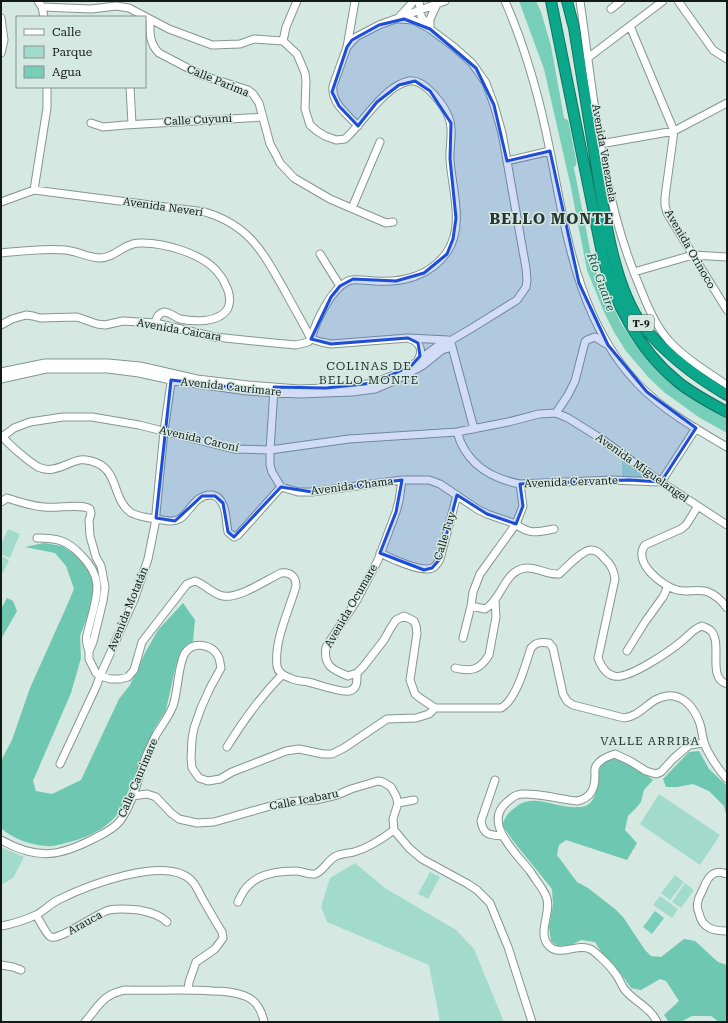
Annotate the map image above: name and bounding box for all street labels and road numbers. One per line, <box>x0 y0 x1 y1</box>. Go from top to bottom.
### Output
street label: Calle Parima <box>185 63 251 99</box>
street label: Avenida Venezuela <box>589 103 619 203</box>
street label: Calle Cuyuní <box>164 112 233 128</box>
street label: Avenida Neverí <box>122 195 204 219</box>
street label: Avenida Orinoco <box>662 207 718 291</box>
road number: T-9 <box>628 315 654 331</box>
street label: Avenida Caicara <box>136 316 222 344</box>
street label: Avenida Caurimare <box>180 375 282 399</box>
street label: Avenida Caroní <box>158 423 241 455</box>
street label: Avenida Miguelangel <box>593 431 692 505</box>
street label: Avenida Chama <box>310 474 394 498</box>
street label: Avenida Cervante <box>524 474 618 490</box>
street label: Calle Tuy <box>431 510 459 562</box>
street label: Avenida Ocumare <box>322 562 380 650</box>
street label: Avenida Motatán <box>105 565 151 653</box>
street label: Calle Caurimare <box>115 737 161 819</box>
street label: Calle Icabaru <box>268 787 340 813</box>
street label: Arauca <box>66 908 104 938</box>

